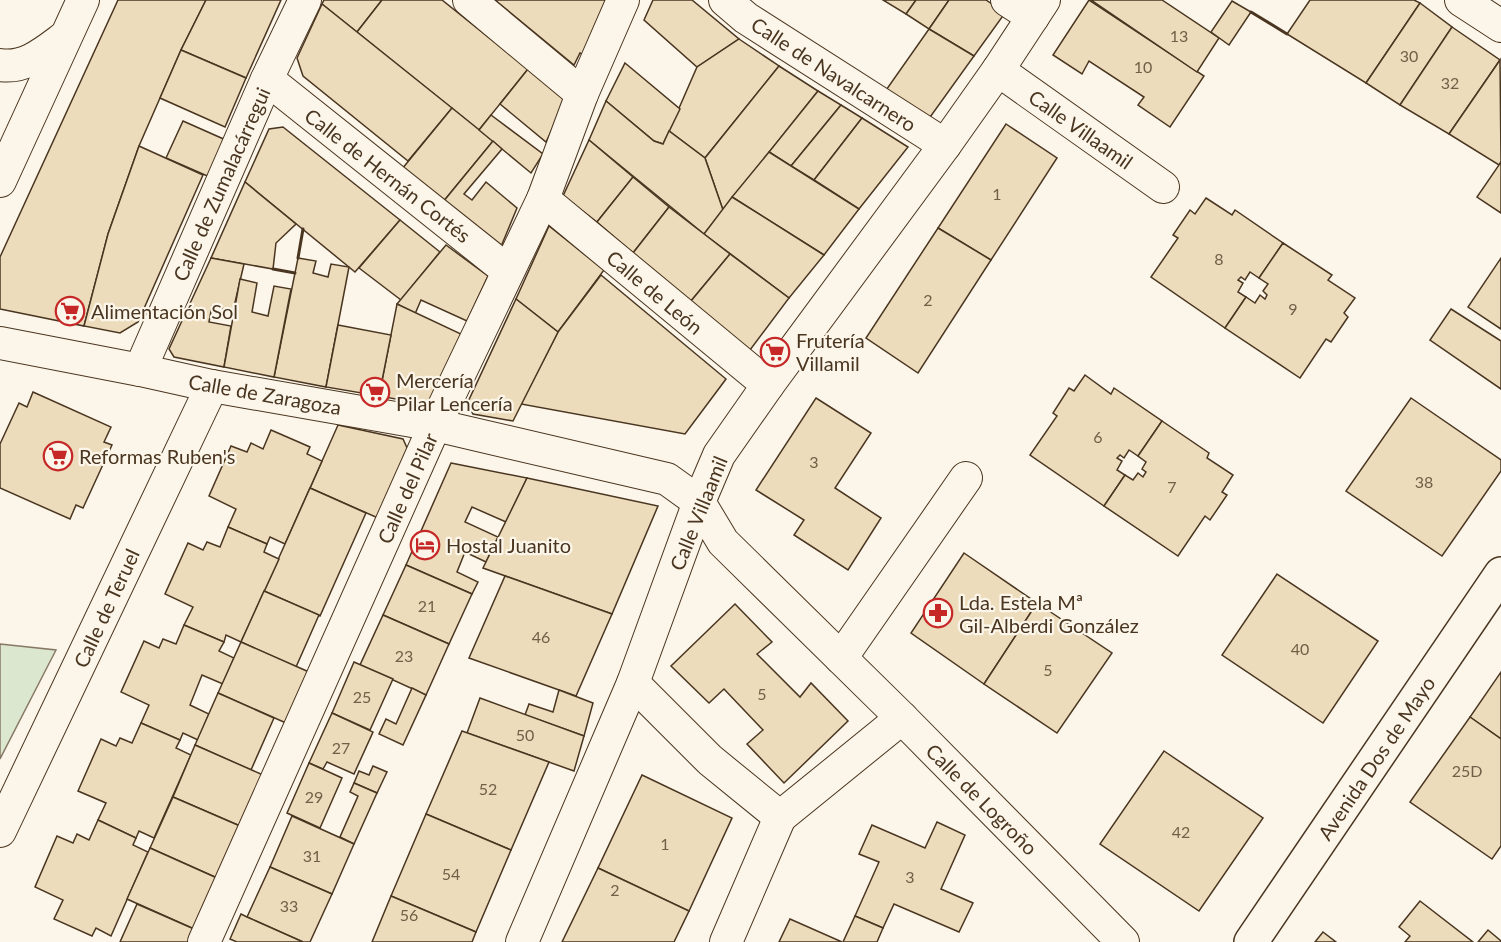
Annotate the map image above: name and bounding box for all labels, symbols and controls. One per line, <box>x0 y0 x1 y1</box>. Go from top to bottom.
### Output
street label: Calle de Navalcarnero <box>747 12 921 136</box>
house number: 13 <box>1170 26 1188 45</box>
house number: 30 <box>1400 46 1418 65</box>
house number: 10 <box>1134 57 1152 76</box>
house number: 32 <box>1441 73 1459 92</box>
street label: Calle de Zumalacárregui <box>167 83 275 285</box>
street label: Calle Villaamil <box>1024 84 1138 174</box>
street label: Calle de Hernán Cortés <box>300 103 476 247</box>
house number: 1 <box>992 184 1002 203</box>
street label: Calle de León <box>602 245 708 339</box>
house number: 8 <box>1214 249 1224 268</box>
house number: 2 <box>923 290 933 309</box>
supermarket icon: Alimentación Sol <box>54 295 86 327</box>
place label: Alimentación Sol <box>91 299 238 323</box>
house number: 9 <box>1288 299 1298 318</box>
place label: Frutería Villamil <box>796 328 865 375</box>
supermarket icon: Frutería Villamil <box>759 336 791 368</box>
place label: Mercería Pilar Lencería <box>396 368 513 415</box>
street label: Calle de Zaragoza <box>187 369 343 419</box>
supermarket icon: Mercería Pilar Lencería <box>359 376 391 408</box>
house number: 6 <box>1093 427 1103 446</box>
street label: Calle del Pilar <box>372 428 442 547</box>
supermarket icon: Reformas Ruben's <box>42 440 74 472</box>
place label: Reformas Ruben's <box>79 444 235 468</box>
street label: Calle Villaamil <box>664 452 732 574</box>
house number: 3 <box>809 452 819 471</box>
house number: 38 <box>1415 472 1433 491</box>
house number: 7 <box>1167 477 1177 496</box>
hotel icon: Hostal Juanito <box>409 529 441 561</box>
place label: Hostal Juanito <box>446 533 571 557</box>
street label: Calle de Teruel <box>68 545 144 671</box>
place label: Lda. Estela Mª Gil-Alberdi González <box>959 590 1139 637</box>
house number: 21 <box>418 596 436 615</box>
pharmacy icon: Lda. Estela Mª Gil-Alberdi González <box>922 597 954 629</box>
house number: 46 <box>532 627 550 646</box>
house number: 40 <box>1291 639 1309 658</box>
house number: 23 <box>395 646 413 665</box>
house number: 5 <box>1043 660 1053 679</box>
street label: Avenida Dos de Mayo <box>1312 672 1440 844</box>
house number: 5 <box>757 684 767 703</box>
house number: 25 <box>353 687 371 706</box>
house number: 50 <box>516 725 534 744</box>
house number: 27 <box>332 738 350 757</box>
street label: Calle de Logroño <box>921 738 1043 860</box>
house number: 25D <box>1452 761 1482 780</box>
house number: 52 <box>479 779 497 798</box>
house number: 29 <box>305 787 323 806</box>
house number: 42 <box>1172 822 1190 841</box>
house number: 1 <box>660 834 670 853</box>
house number: 31 <box>303 846 321 865</box>
house number: 54 <box>442 864 460 883</box>
house number: 3 <box>905 867 915 886</box>
house number: 2 <box>610 880 620 899</box>
house number: 33 <box>280 896 298 915</box>
house number: 56 <box>400 905 418 924</box>

